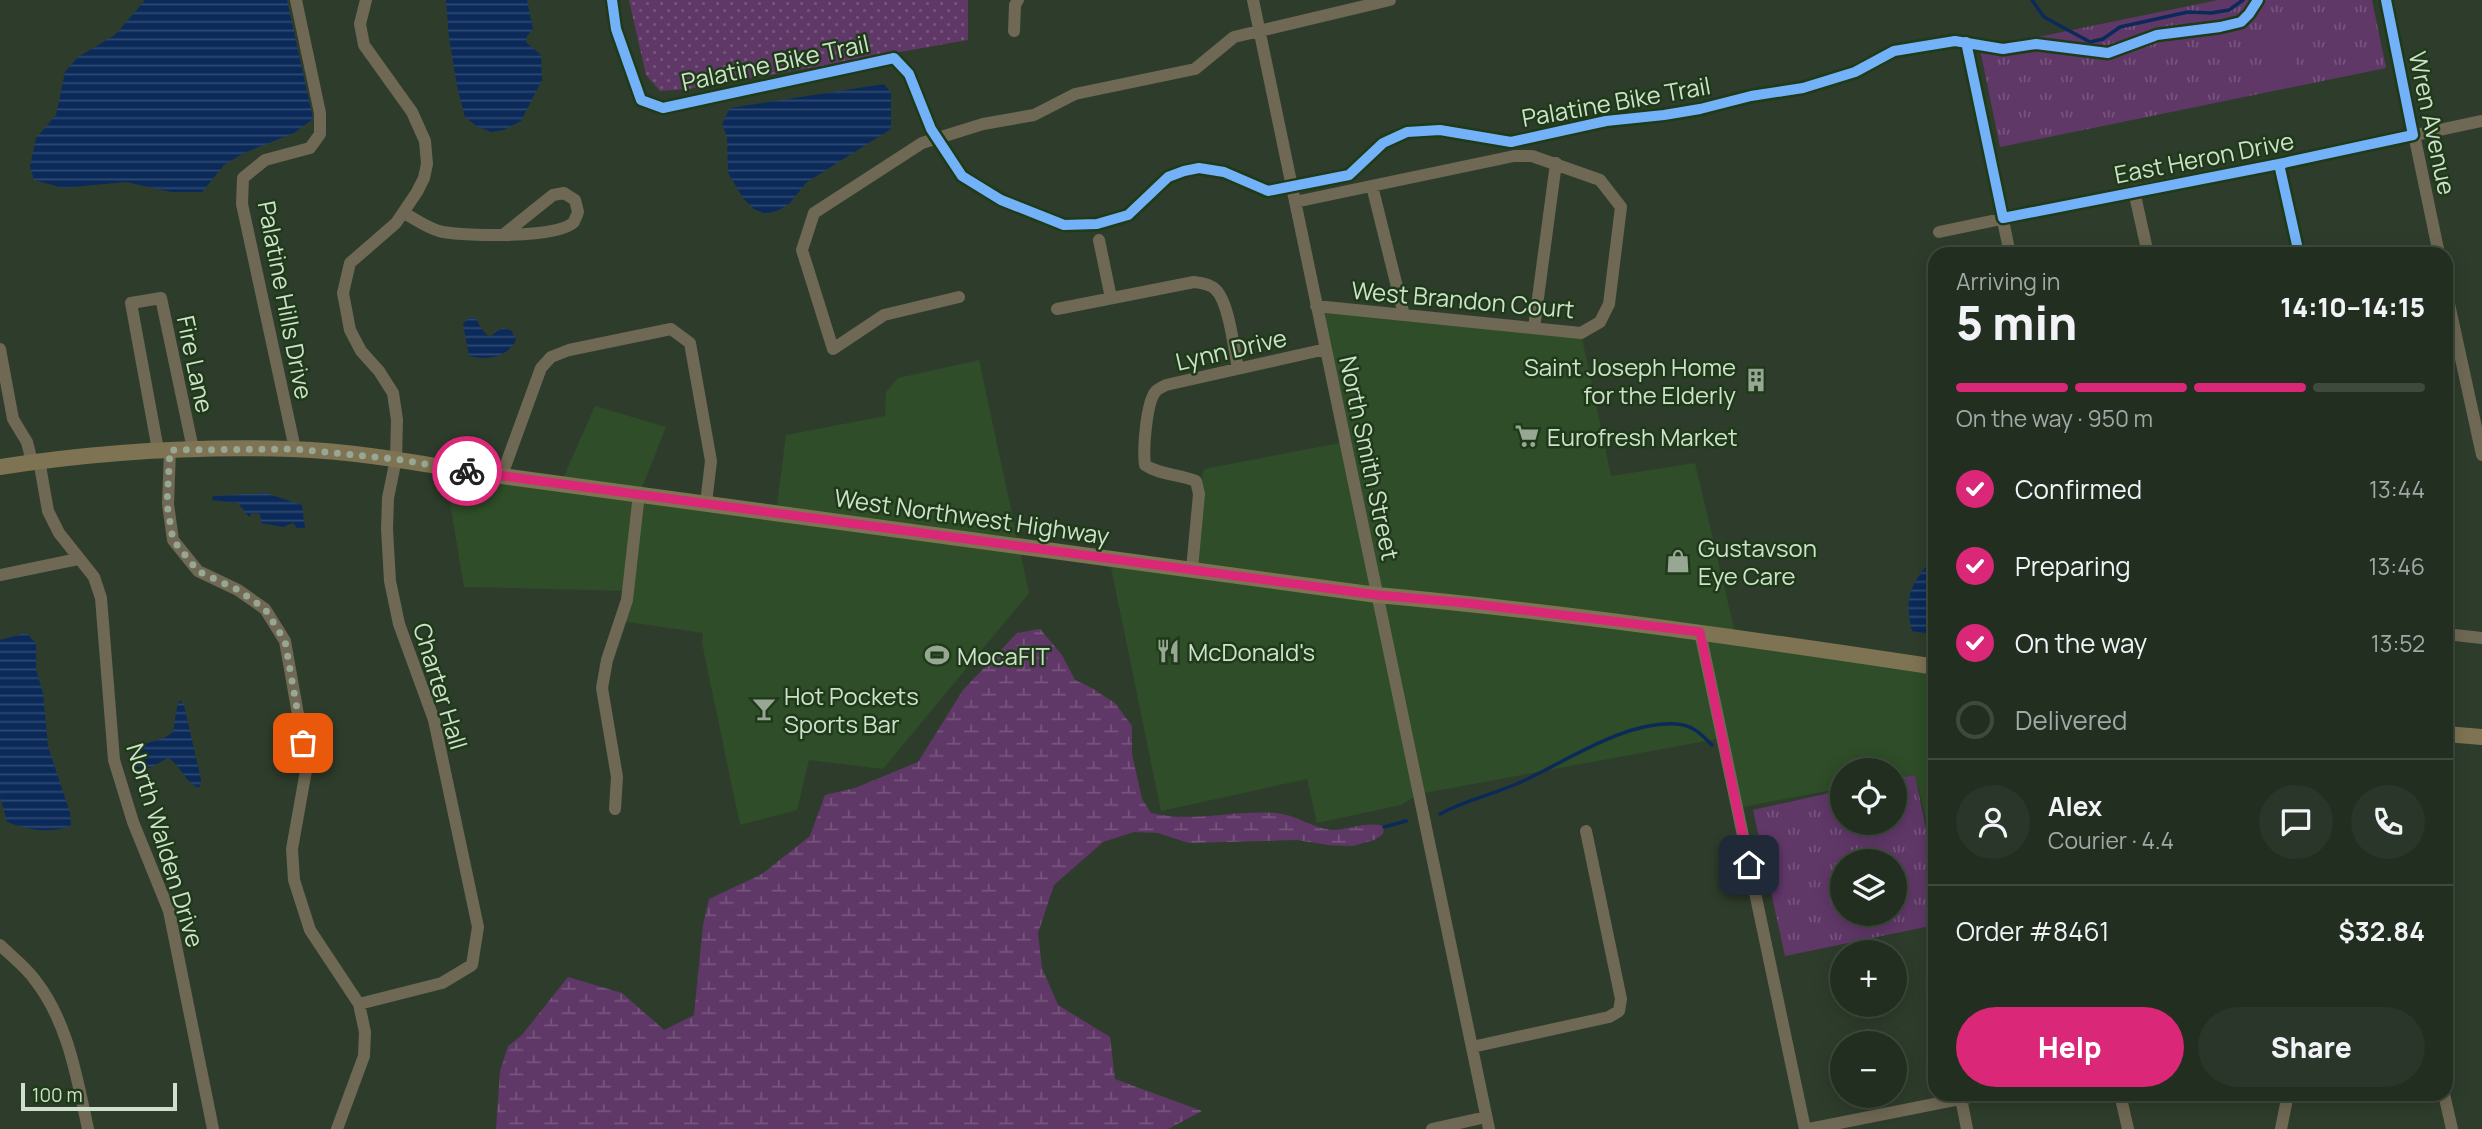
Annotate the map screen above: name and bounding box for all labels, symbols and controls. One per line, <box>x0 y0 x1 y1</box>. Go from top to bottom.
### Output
street label: Palatine Bike Trail <box>678 26 872 98</box>
street label: Wren Avenue <box>2402 48 2464 198</box>
street label: Palatine Bike Trail <box>1519 68 1713 134</box>
street label: East Heron Drive <box>2111 123 2297 191</box>
street label: Palatine Hills Drive <box>251 198 321 402</box>
text: Arriving in <box>1956 265 2061 297</box>
street label: West Brandon Court <box>1350 273 1576 325</box>
text: 14:10–14:15 <box>2280 289 2425 325</box>
text: 5 min <box>1956 291 2077 354</box>
street label: Fire Lane <box>170 312 222 416</box>
street label: Lynn Drive <box>1172 320 1290 378</box>
place label: Saint Joseph Home for the Elderly <box>1524 350 1736 411</box>
street label: North Smith Street <box>1332 353 1408 563</box>
building icon: Saint Joseph Home for the Elderly <box>1742 366 1770 394</box>
text: On the way · 950 m <box>1956 402 2153 434</box>
place label: Eurofresh Market <box>1547 420 1738 453</box>
supermarket icon: Eurofresh Market <box>1513 422 1541 450</box>
courier <box>432 436 502 506</box>
icon: bike <box>448 452 486 490</box>
icon: check <box>1956 470 1994 508</box>
text: Confirmed <box>2015 471 2142 507</box>
text: 13:44 <box>2369 473 2425 505</box>
street label: West Northwest Highway <box>832 480 1112 552</box>
place label: Gustavson Eye Care <box>1698 531 1817 592</box>
shop icon: Gustavson Eye Care <box>1664 547 1692 575</box>
icon: check <box>1956 547 1994 585</box>
text: Preparing <box>2015 548 2131 584</box>
text: 13:46 <box>2369 550 2425 582</box>
street label: Charter Hall <box>406 619 476 753</box>
icon: check <box>1956 624 1994 662</box>
text: On the way <box>2015 625 2147 661</box>
text: 13:52 <box>2371 627 2425 659</box>
place label: McDonald's <box>1188 635 1315 668</box>
restaurant icon: McDonald's <box>1154 637 1182 665</box>
place label: MocaFIT <box>957 639 1051 672</box>
sports icon: MocaFIT <box>923 641 951 669</box>
place label: Hot Pockets Sports Bar <box>784 679 919 740</box>
bar icon: Hot Pockets Sports Bar <box>750 695 778 723</box>
text: Delivered <box>2015 702 2127 738</box>
pin <box>273 713 333 773</box>
icon: bag <box>284 724 322 762</box>
street label: North Walden Drive <box>119 739 213 951</box>
map controls <box>1830 758 1907 1108</box>
button: locate <box>1830 758 1907 835</box>
button: person <box>1956 785 2030 859</box>
button: chat <box>2259 785 2333 859</box>
button: phone <box>2351 785 2425 859</box>
text: Alex <box>2048 788 2102 824</box>
text: Courier · 4.4 <box>2048 824 2174 856</box>
pin <box>1719 835 1779 895</box>
icon: home <box>1730 846 1768 884</box>
button: layers <box>1830 849 1907 926</box>
text: Order #8461 <box>1956 913 2109 949</box>
text: $32.84 <box>2338 913 2425 949</box>
button: + <box>1830 940 1907 1017</box>
button: Help <box>1956 1007 2184 1087</box>
button: Share <box>2198 1007 2425 1087</box>
button: − <box>1830 1031 1907 1108</box>
scale bar <box>21 1080 177 1112</box>
text: 100 m <box>32 1082 83 1108</box>

